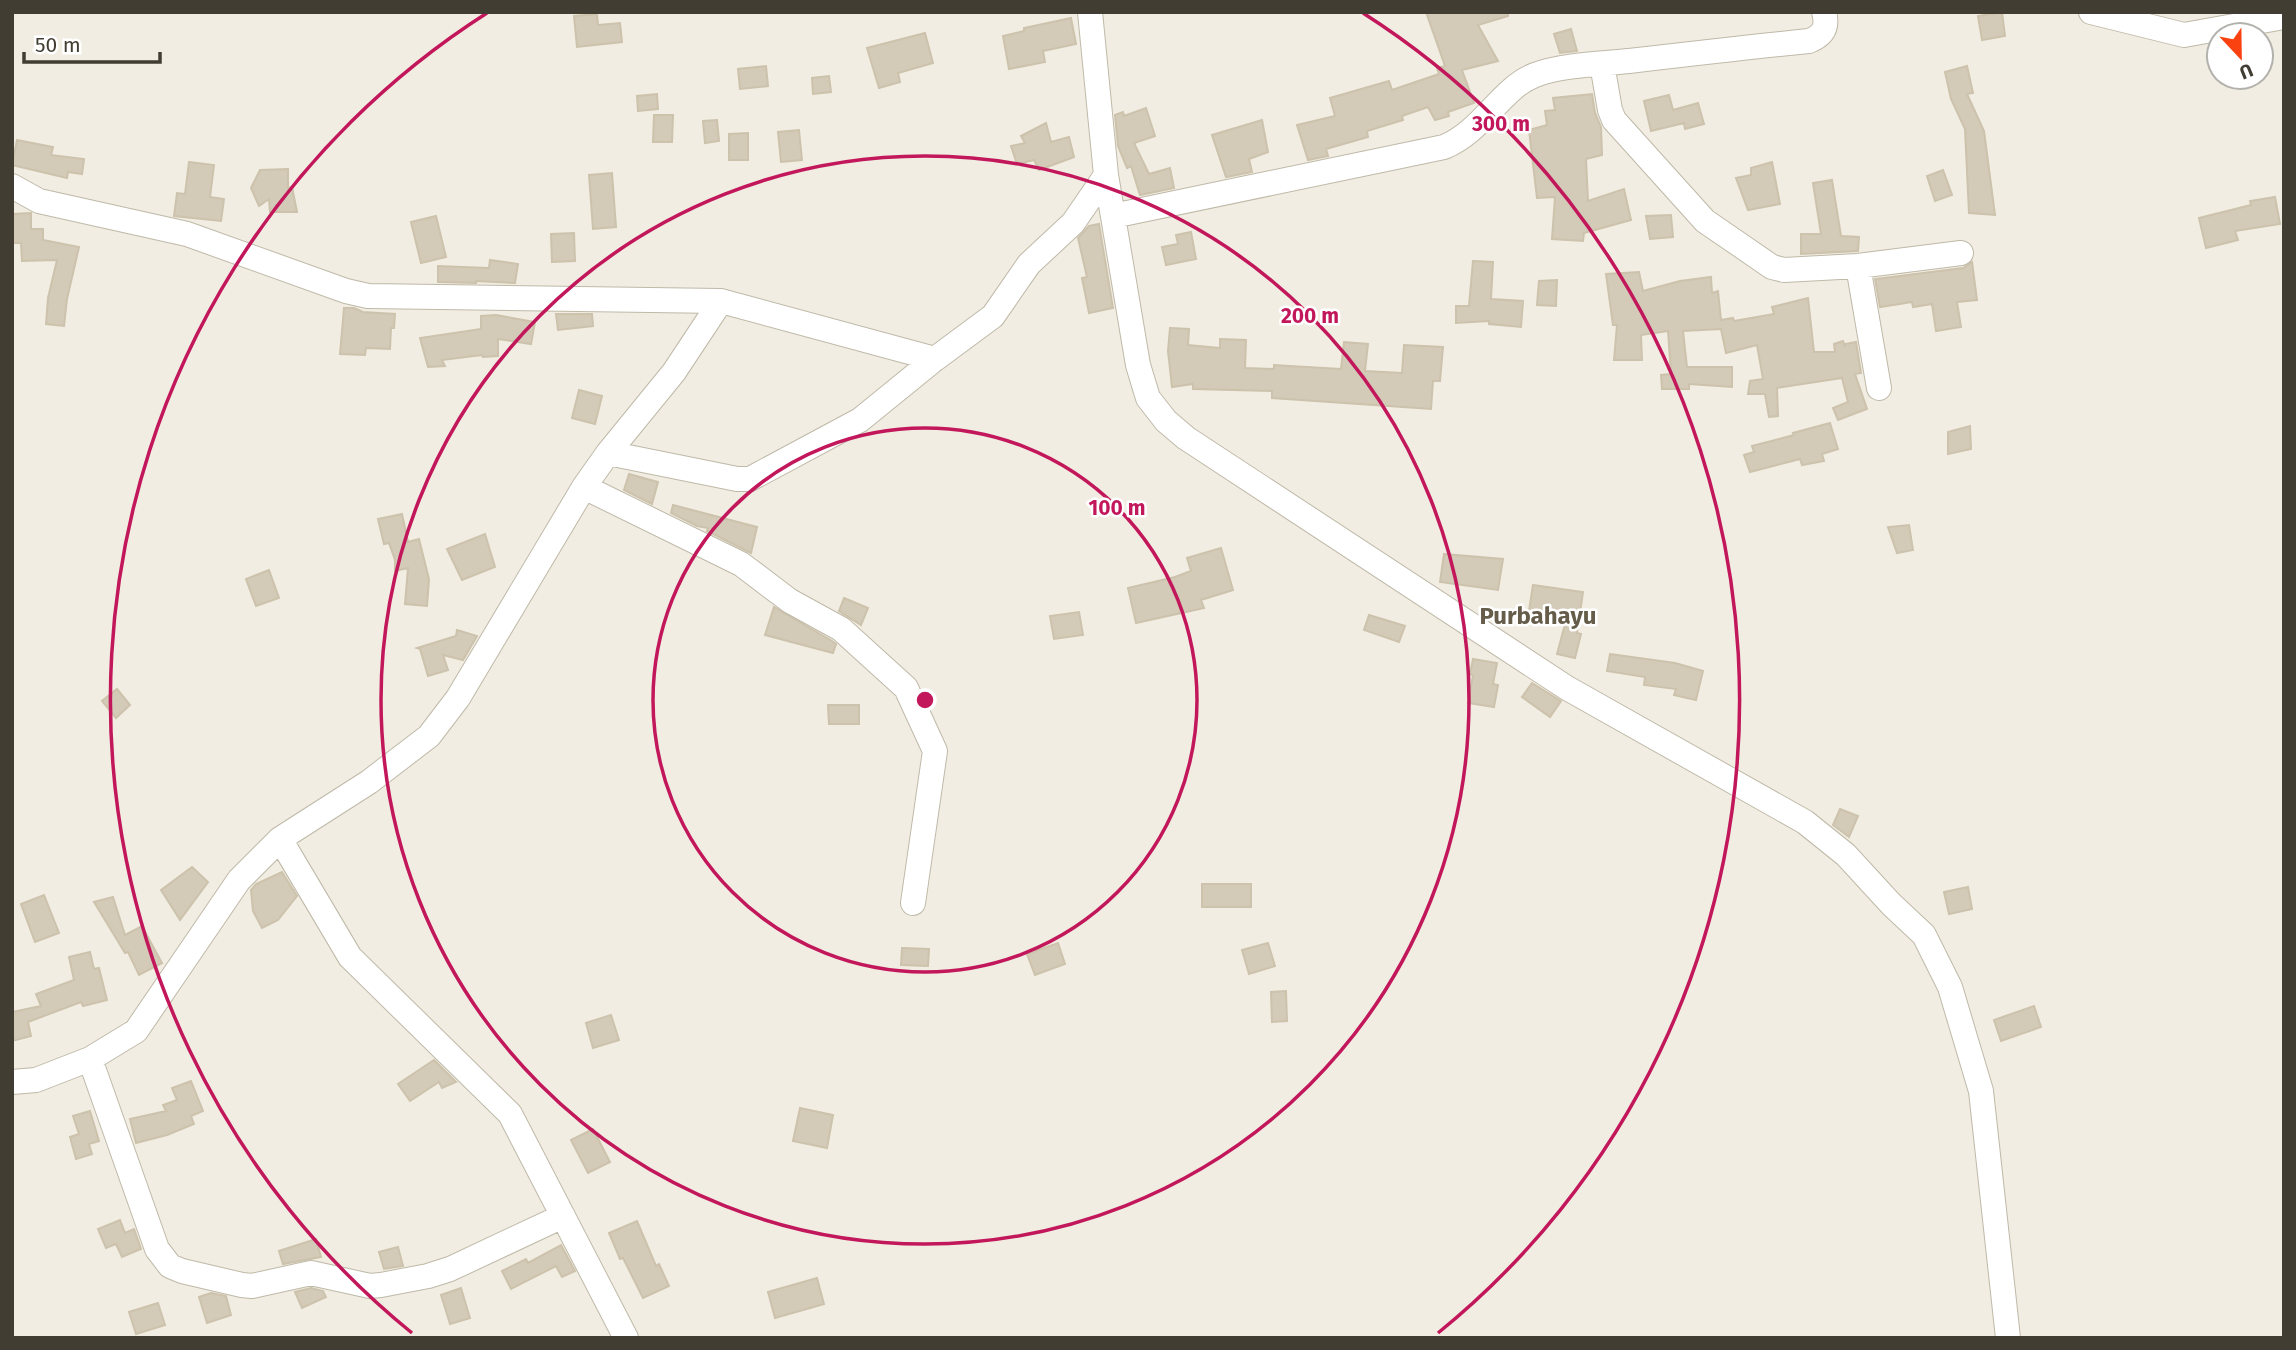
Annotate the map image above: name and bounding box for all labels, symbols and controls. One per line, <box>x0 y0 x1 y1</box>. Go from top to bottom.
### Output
scale bar <box>24 21 161 65</box>
north arrow <box>2205 21 2275 91</box>
text: 50 m <box>35 32 81 58</box>
text: U <box>2236 58 2256 84</box>
text: 300 m <box>1471 111 1530 137</box>
text: 200 m <box>1281 303 1339 329</box>
text: 100 m <box>1088 495 1146 521</box>
district label: Purbahayu <box>1479 602 1597 630</box>
centre of rings <box>913 688 937 712</box>

